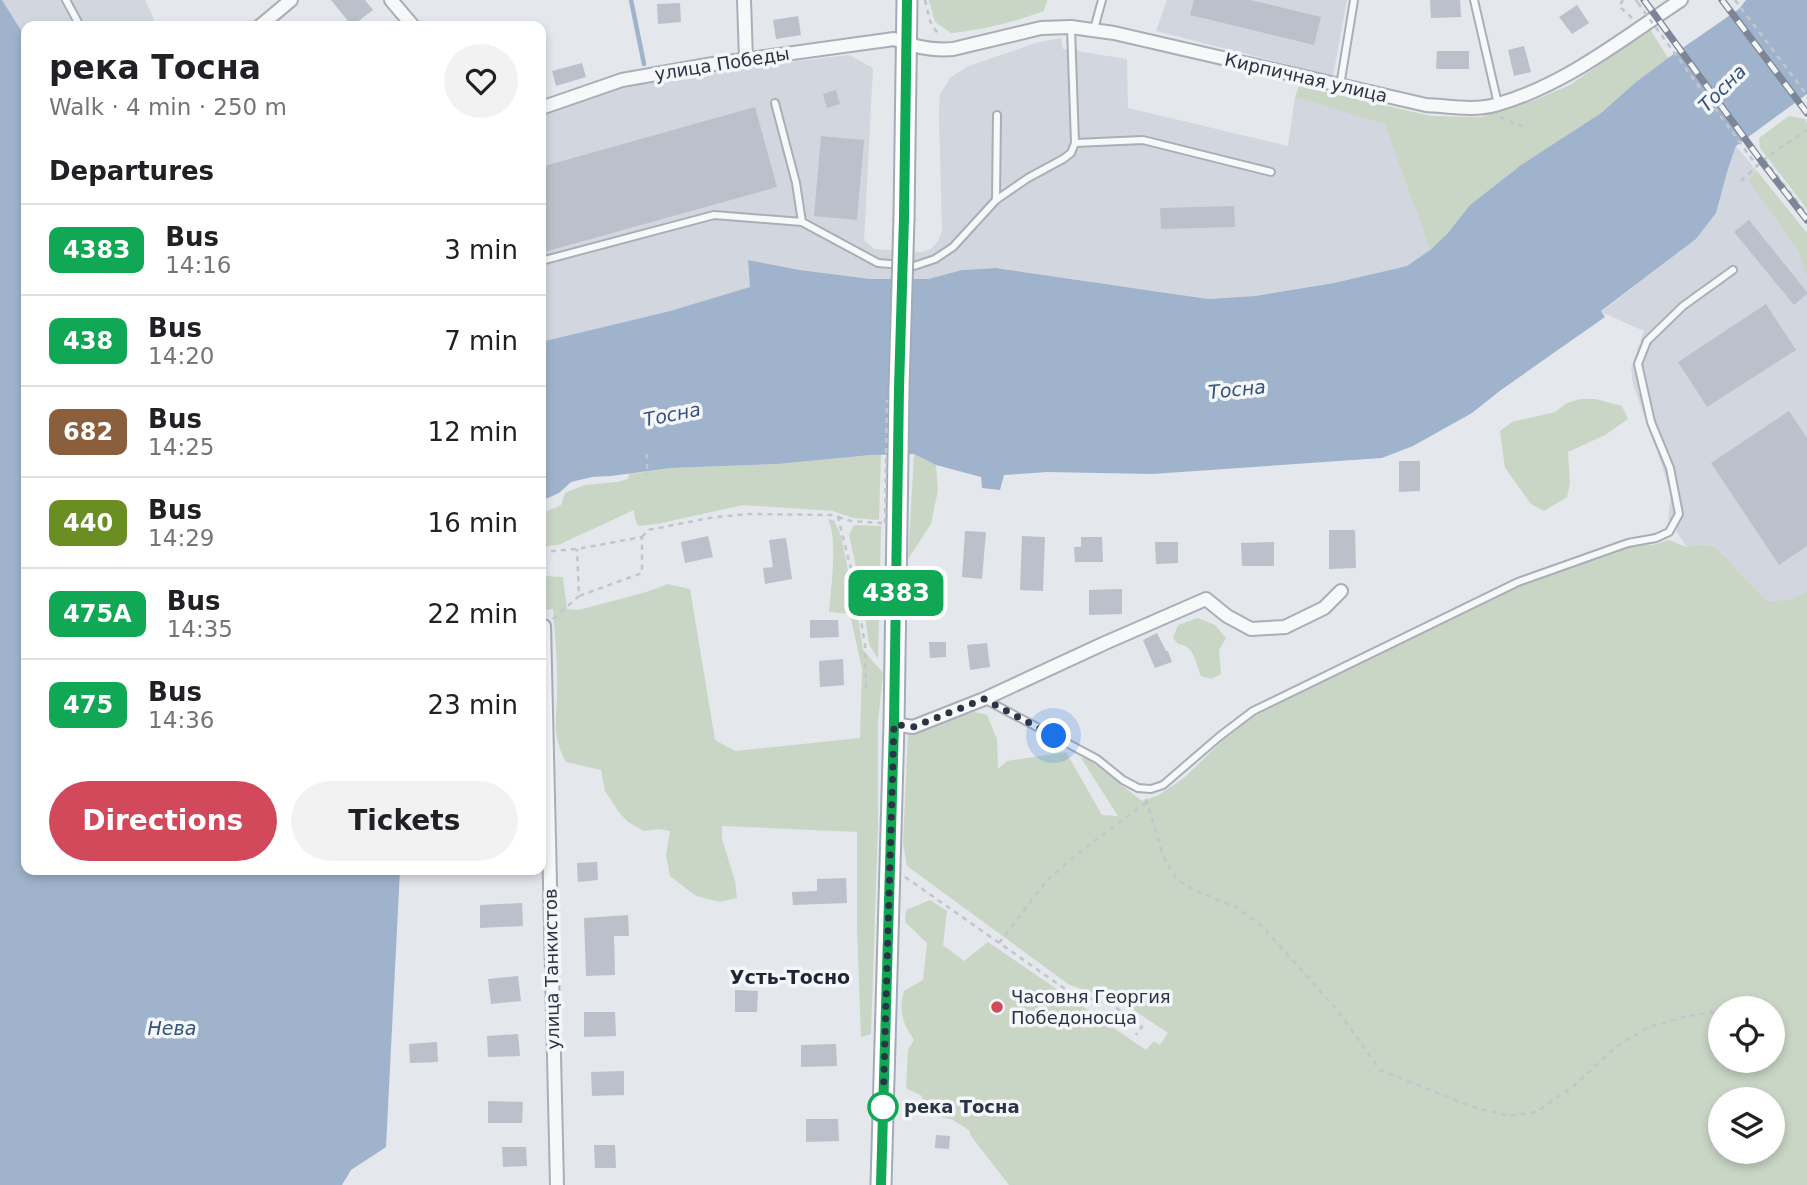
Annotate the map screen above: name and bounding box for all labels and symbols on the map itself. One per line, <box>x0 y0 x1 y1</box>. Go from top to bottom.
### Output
street label: улица Победы <box>653 42 791 85</box>
street label: Кирпичная улица <box>1223 49 1390 106</box>
water label: Тосна <box>1694 60 1750 116</box>
water label: Тосна <box>1207 375 1267 403</box>
water label: Тосна <box>642 398 702 430</box>
line badge: 438З <box>847 570 945 616</box>
your location <box>1036 718 1071 753</box>
street label: улица Танкистов <box>540 888 563 1050</box>
district label: Усть-Тосно <box>730 966 850 988</box>
place label: Часовня Георгия Победоносца <box>1011 986 1171 1028</box>
marker: Часовня Георгия Победоносца <box>989 999 1005 1015</box>
water label: Нева <box>148 1017 196 1039</box>
marker: река Тосна <box>868 1092 898 1122</box>
place label: река Тосна <box>904 1096 1020 1117</box>

